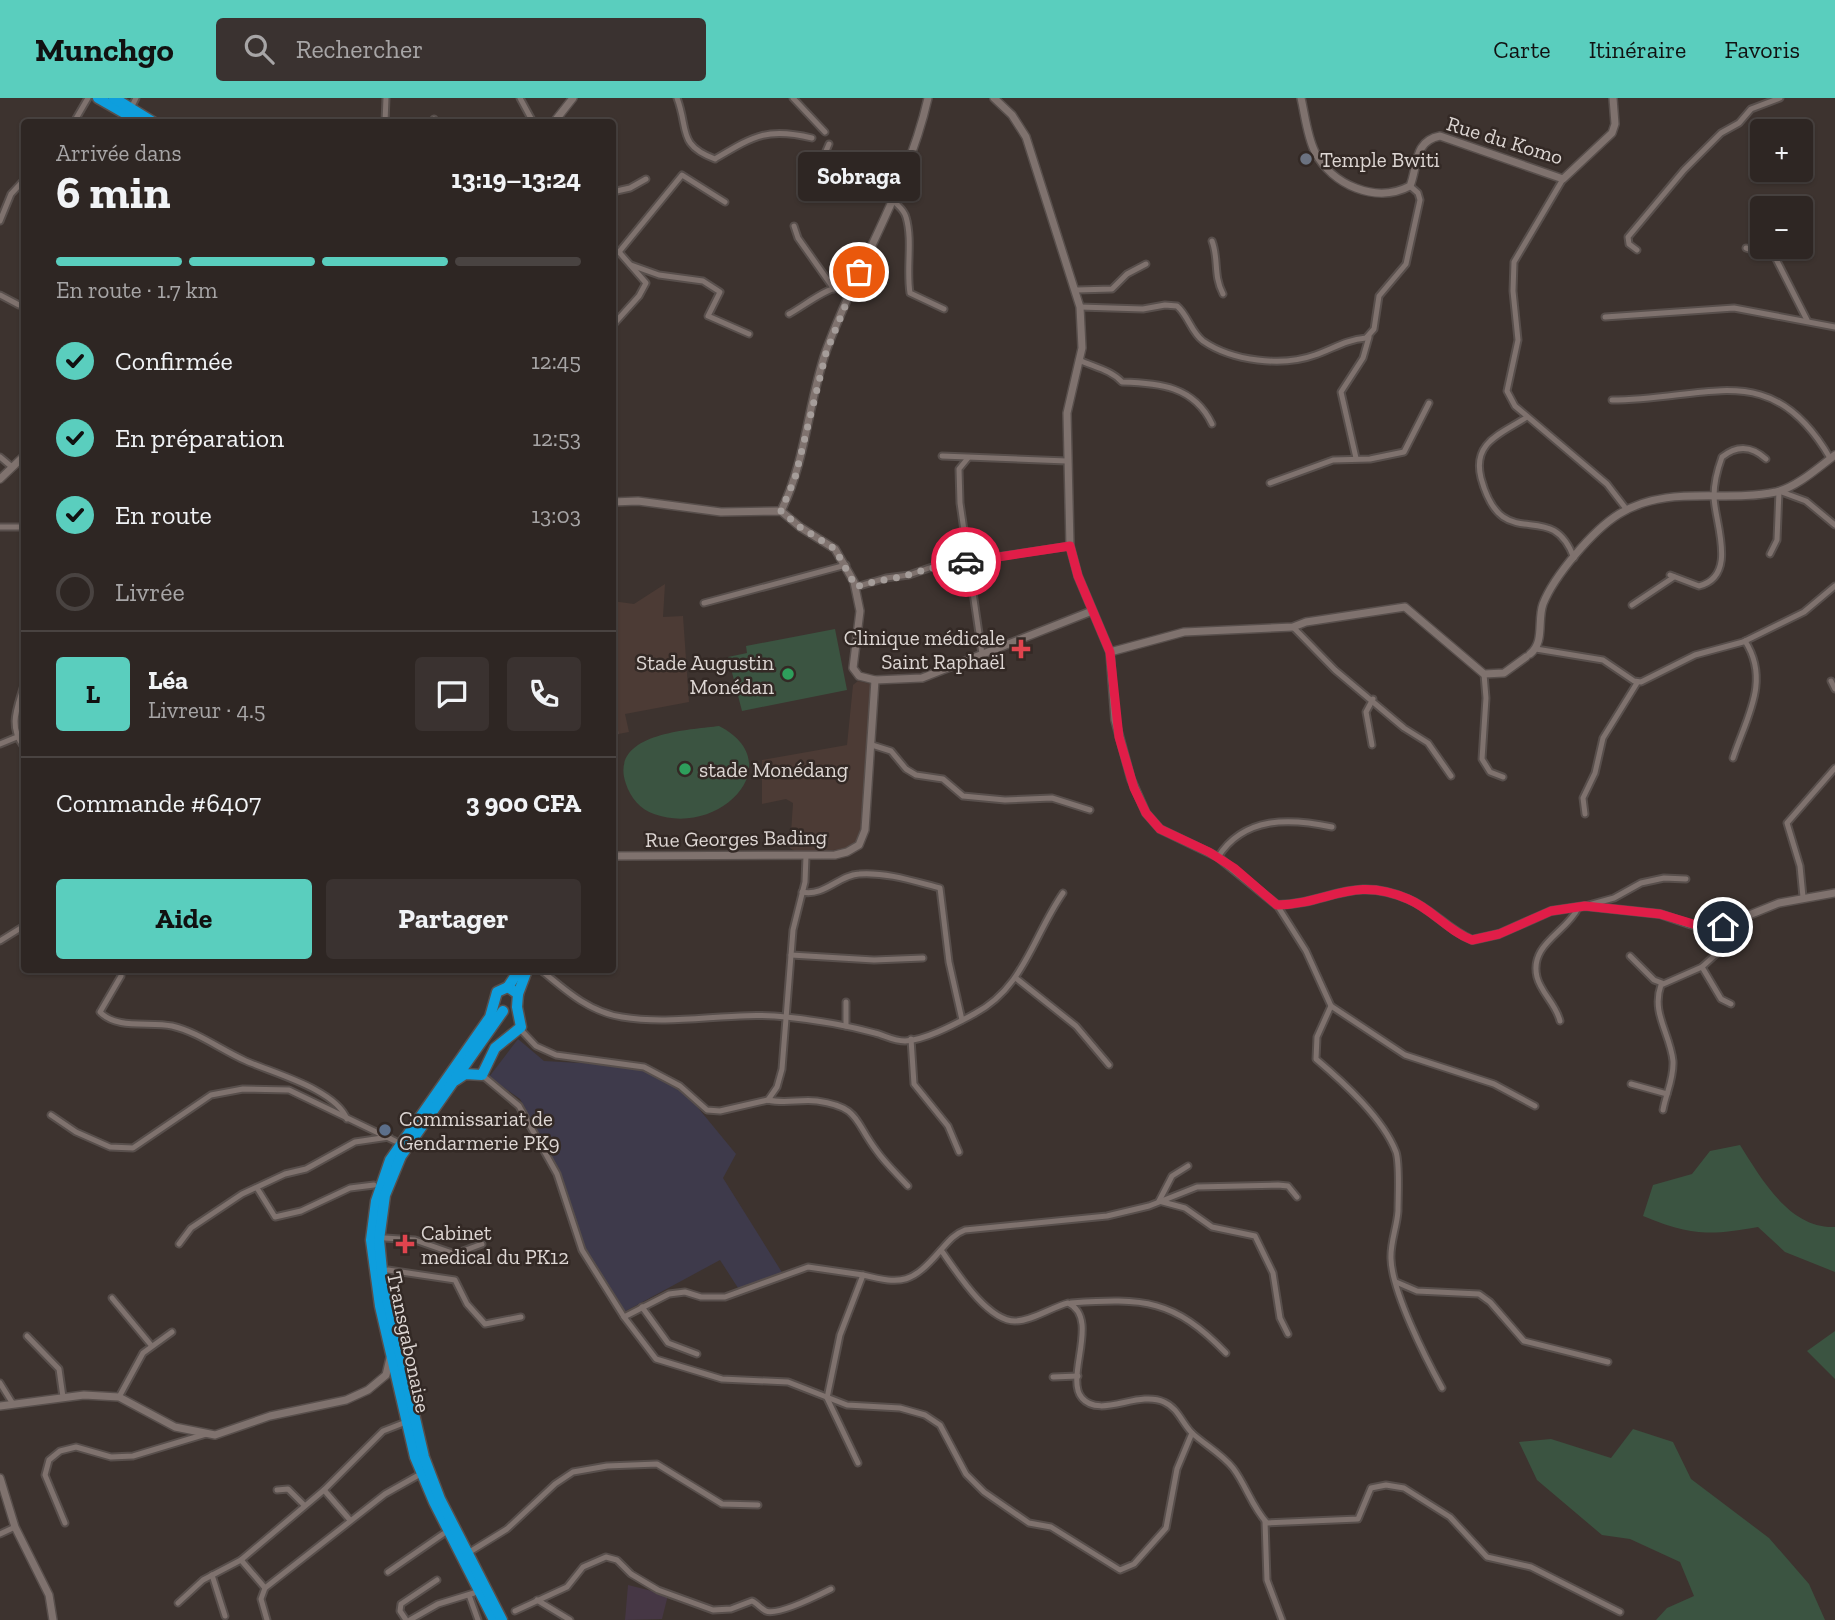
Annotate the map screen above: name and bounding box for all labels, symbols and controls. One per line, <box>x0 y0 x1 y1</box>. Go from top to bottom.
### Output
search box <box>216 18 706 81</box>
text: Munchgo <box>35 30 174 69</box>
icon: search <box>240 30 278 68</box>
text: Rechercher <box>296 33 423 65</box>
text: Carte <box>1493 35 1551 64</box>
text: Itinéraire <box>1589 35 1686 64</box>
text: Favoris <box>1724 35 1800 64</box>
street label: Rue du Komo <box>1444 110 1566 170</box>
map controls <box>1750 119 1813 259</box>
button: + <box>1750 119 1813 182</box>
text: Arrivée dans <box>56 139 182 167</box>
place label: Temple Bwiti <box>1320 147 1440 172</box>
marker: Temple Bwiti <box>1298 151 1314 167</box>
callout: Sobraga <box>798 153 920 202</box>
text: Sobraga <box>817 162 901 190</box>
text: 13:19–13:24 <box>451 163 581 195</box>
text: 6 min <box>56 165 171 220</box>
button: − <box>1750 196 1813 259</box>
pin <box>829 242 889 302</box>
icon: bag <box>840 253 878 291</box>
text: En route · 1.7 km <box>56 276 218 304</box>
icon: check <box>56 342 94 380</box>
text: Confirmée <box>115 345 233 377</box>
text: 12:45 <box>531 347 581 375</box>
icon: check <box>56 419 94 457</box>
text: En préparation <box>115 422 284 454</box>
text: 12:53 <box>532 424 581 452</box>
icon: check <box>56 496 94 534</box>
text: En route <box>115 499 212 531</box>
text: 13:03 <box>531 501 581 529</box>
courier <box>931 527 1001 597</box>
icon: car <box>947 543 985 581</box>
text: Livrée <box>115 576 185 608</box>
place label: Clinique médicale Saint Raphaël <box>844 625 1005 674</box>
marker: Clinique médicale Saint Raphaël <box>1011 639 1031 659</box>
place label: Stade Augustin Monédan <box>636 650 774 699</box>
button: chat <box>415 657 489 731</box>
button: phone <box>507 657 581 731</box>
text: Léa <box>148 664 188 696</box>
marker: Stade Augustin Monédan <box>780 666 796 682</box>
text: L <box>86 678 100 710</box>
text: Livreur · 4.5 <box>148 696 266 724</box>
place label: stade Monédang <box>699 757 849 782</box>
marker: stade Monédang <box>677 761 693 777</box>
text: Commande #6407 <box>56 787 261 819</box>
text: 3 900 CFA <box>466 787 581 819</box>
street label: Rue Georges Bading <box>645 824 828 852</box>
button: Aide <box>56 879 312 959</box>
button: Partager <box>326 879 581 959</box>
pin <box>1693 897 1753 957</box>
icon: home <box>1704 908 1742 946</box>
place label: Commissariat de Gendarmerie PK9 <box>399 1106 560 1155</box>
marker: Commissariat de Gendarmerie PK9 <box>377 1122 393 1138</box>
place label: Cabinet medical du PK12 <box>421 1220 569 1269</box>
marker: Cabinet medical du PK12 <box>395 1234 415 1254</box>
street label: Transgabonaise <box>382 1269 436 1415</box>

